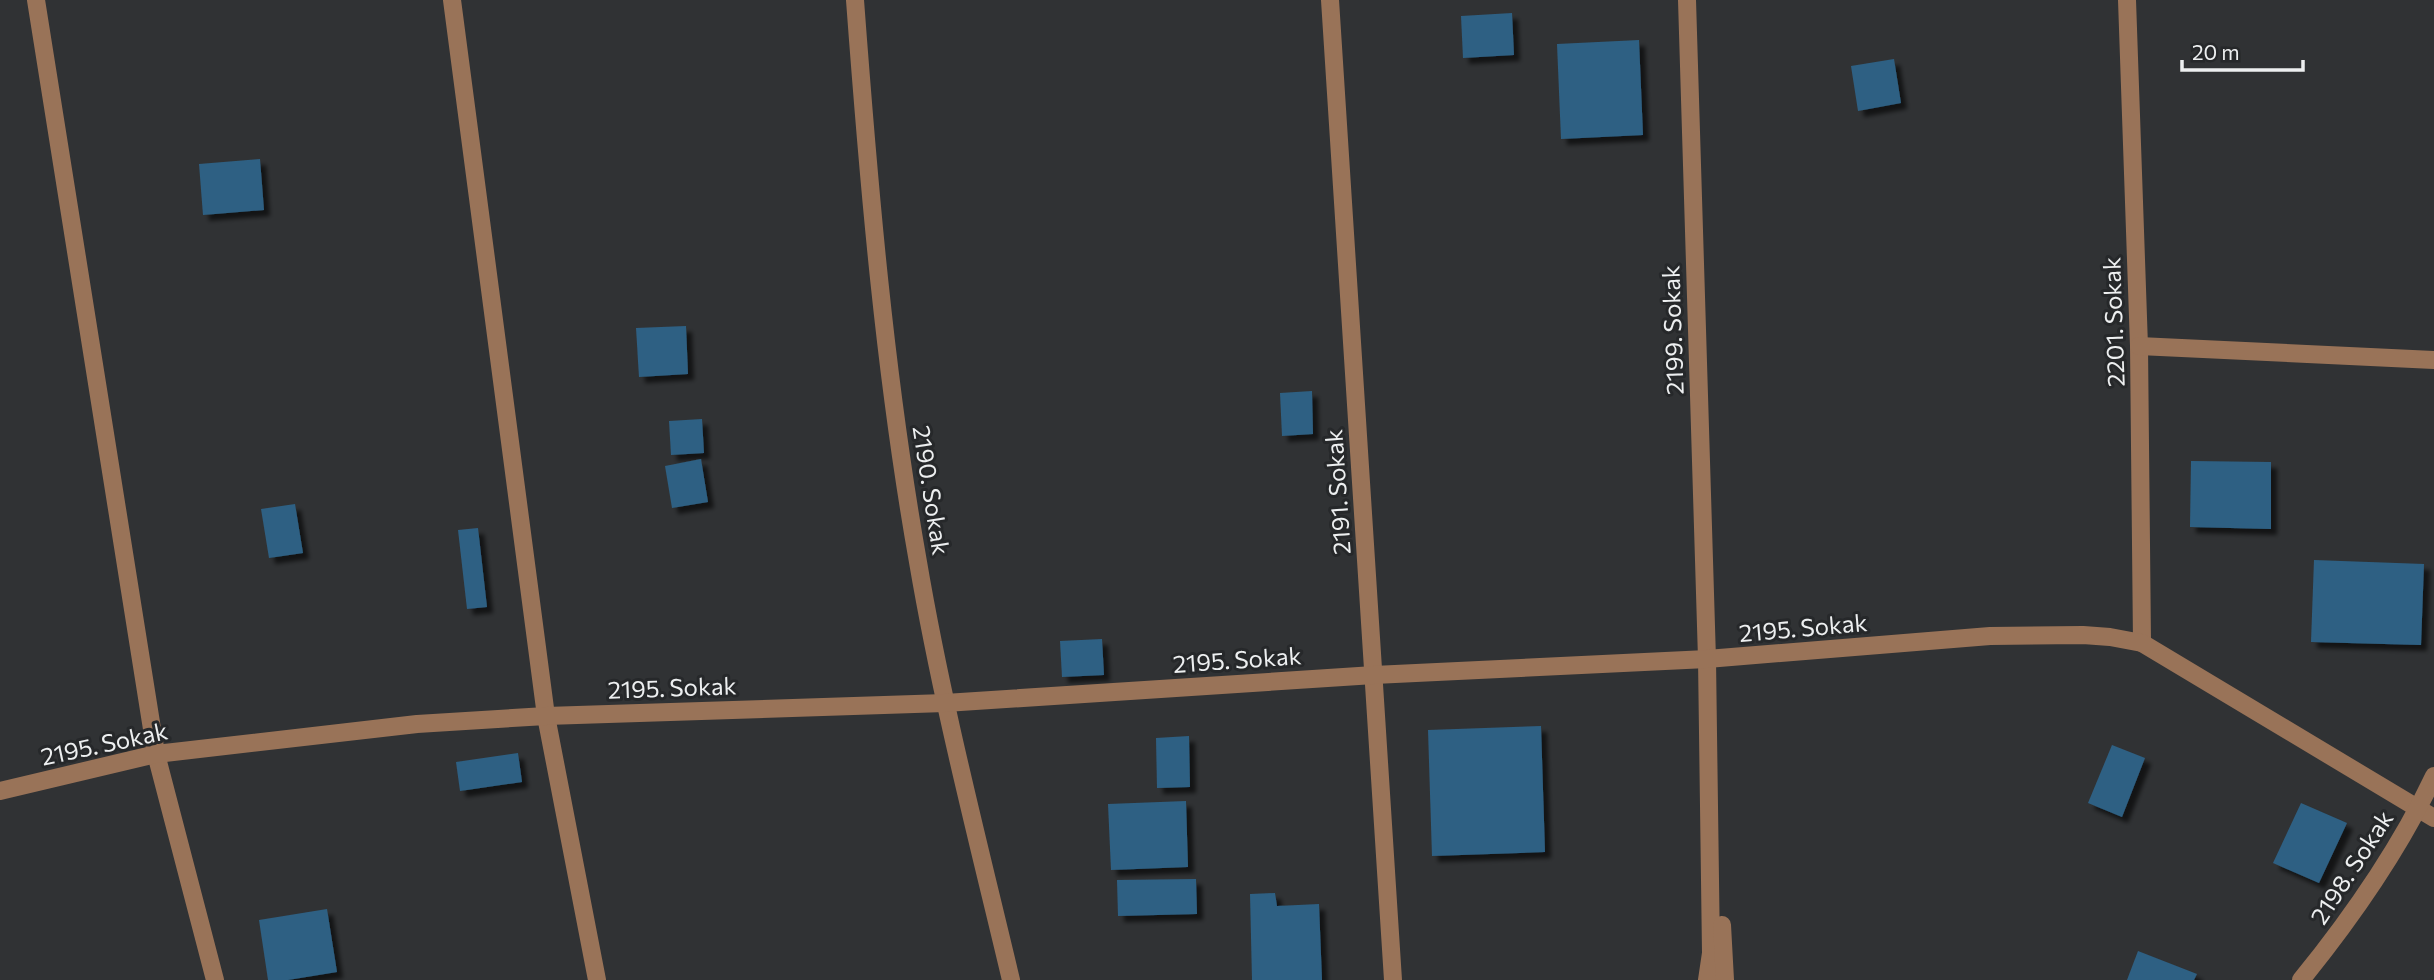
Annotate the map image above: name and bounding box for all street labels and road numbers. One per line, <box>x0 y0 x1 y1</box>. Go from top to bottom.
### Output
street label: 2201. Sokak <box>2096 257 2130 387</box>
street label: 2199. Sokak <box>1655 265 1689 395</box>
street label: 2190. Sokak <box>907 423 957 557</box>
street label: 2191. Sokak <box>1318 428 1356 556</box>
street label: 2195. Sokak <box>1738 607 1868 647</box>
street label: 2195. Sokak <box>1172 640 1302 678</box>
street label: 2195. Sokak <box>607 670 737 704</box>
street label: 2195. Sokak <box>38 715 170 771</box>
street label: 2198. Sokak <box>2304 805 2398 929</box>

